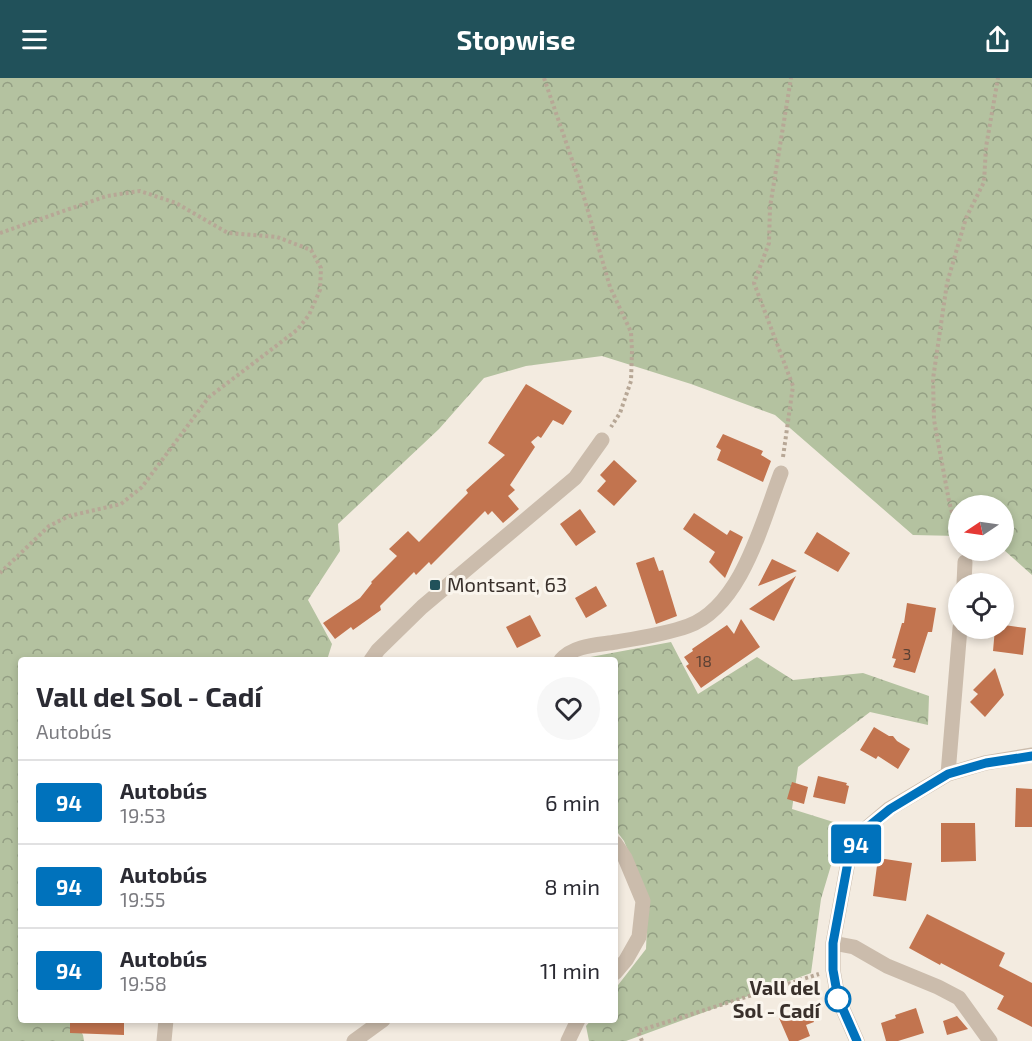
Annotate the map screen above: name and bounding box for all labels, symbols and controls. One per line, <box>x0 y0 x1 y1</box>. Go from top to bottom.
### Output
icon: menu <box>18 23 51 56</box>
text: Stopwise <box>457 23 575 55</box>
icon: share <box>981 23 1014 56</box>
north arrow <box>948 495 1014 561</box>
map controls <box>948 495 1014 639</box>
place label: Montsant, 63 <box>447 572 567 596</box>
button: locate <box>948 573 1014 639</box>
marker: Montsant, 63 <box>428 578 442 592</box>
house number: 3 <box>903 644 911 663</box>
house number: 18 <box>696 651 712 670</box>
button: heart <box>537 677 600 740</box>
text: Vall del Sol - Cadí <box>36 679 262 713</box>
text: Autobús <box>36 719 112 743</box>
text: Autobús <box>120 777 207 803</box>
text: 6 min <box>545 789 600 815</box>
text: 94 <box>56 790 82 815</box>
text: 19:53 <box>120 803 166 827</box>
line badge: 94 <box>829 824 883 864</box>
text: 94 <box>843 832 869 857</box>
text: Autobús <box>120 861 207 887</box>
text: 8 min <box>544 873 600 899</box>
text: 94 <box>56 874 82 899</box>
text: 19:55 <box>120 887 166 911</box>
text: Autobús <box>120 945 207 971</box>
text: 11 min <box>540 957 600 983</box>
text: 94 <box>56 958 82 983</box>
text: 19:58 <box>120 971 167 995</box>
place label: Vall del Sol - Cadí <box>733 975 821 1022</box>
marker: Vall del Sol - Cadí <box>825 986 851 1012</box>

